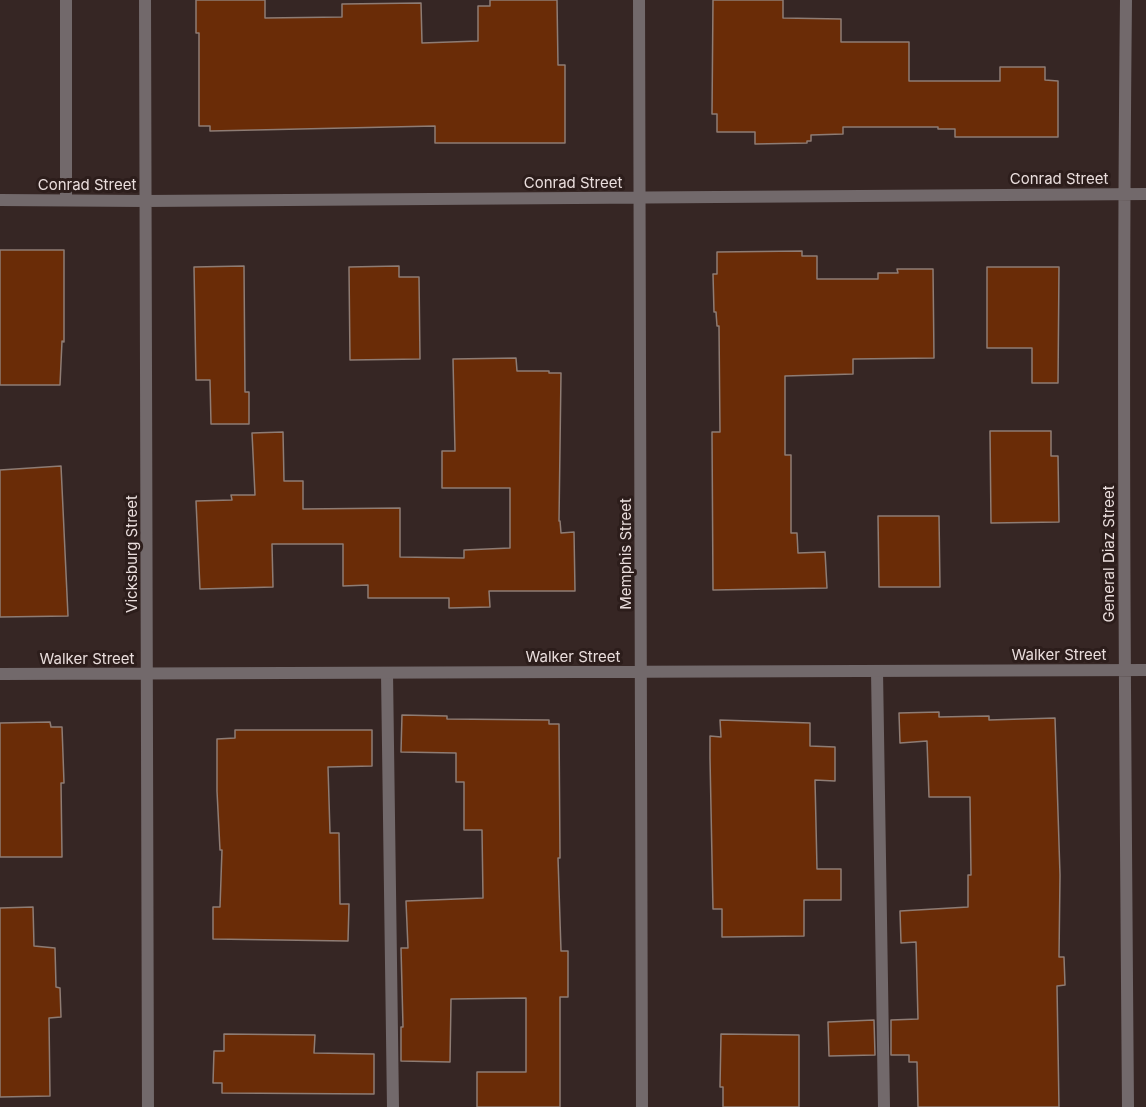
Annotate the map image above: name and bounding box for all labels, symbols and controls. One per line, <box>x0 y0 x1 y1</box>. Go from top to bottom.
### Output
street label: Conrad Street <box>1010 170 1108 188</box>
street label: Conrad Street <box>524 174 622 192</box>
street label: Conrad Street <box>38 176 136 194</box>
street label: General Diaz Street <box>1100 485 1118 623</box>
street label: Vicksburg Street <box>123 495 141 613</box>
street label: Memphis Street <box>617 498 635 610</box>
street label: Walker Street <box>1012 646 1106 664</box>
street label: Walker Street <box>526 648 620 666</box>
street label: Walker Street <box>40 650 134 668</box>

